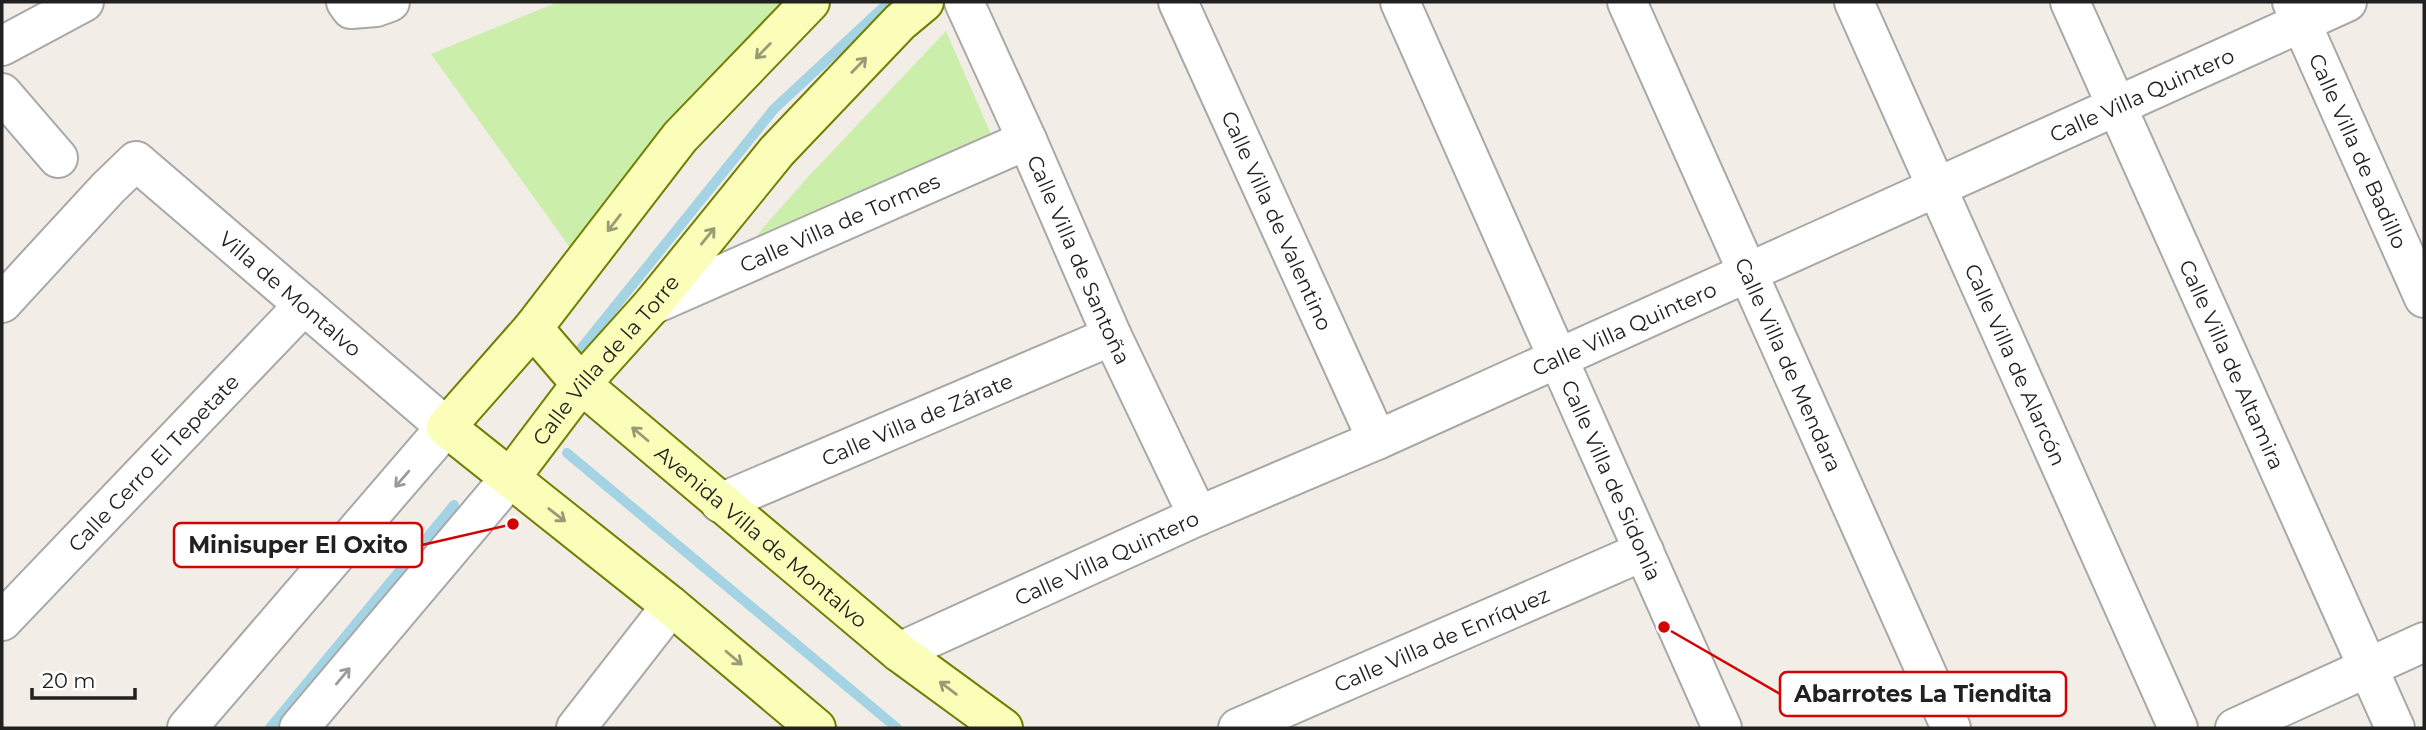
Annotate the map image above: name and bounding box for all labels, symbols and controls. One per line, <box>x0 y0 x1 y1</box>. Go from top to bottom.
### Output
one-way arrow <box>754 42 771 59</box>
street label: Calle Villa Quintero <box>2046 42 2238 147</box>
street label: Calle Villa de Badillo <box>2304 49 2413 252</box>
one-way arrow <box>850 57 867 74</box>
street label: Calle Villa de Valentino <box>1217 107 1338 334</box>
street label: Calle Villa de Santoña <box>1022 151 1136 368</box>
street label: Calle Villa de Tormes <box>736 168 943 277</box>
one-way arrow <box>607 213 622 232</box>
street label: Villa de Montalvo <box>214 226 367 362</box>
one-way arrow <box>701 227 716 245</box>
street label: Calle Villa de Mendara <box>1730 254 1847 475</box>
street label: Calle Villa de Altamira <box>2174 256 2290 473</box>
street label: Calle Villa de Alarcón <box>1960 260 2072 469</box>
street label: Calle Villa de la Torre <box>527 270 684 450</box>
street label: Calle Villa Quintero <box>1528 276 1720 381</box>
street label: Calle Villa de Zárate <box>818 367 1016 471</box>
street label: Calle Cerro El Tepetate <box>63 369 244 557</box>
street label: Calle Villa de Sidonia <box>1557 376 1667 584</box>
one-way arrow <box>631 426 649 442</box>
street label: Avenida Villa de Montalvo <box>650 440 873 633</box>
one-way arrow <box>394 469 410 487</box>
street label: Calle Villa Quintero <box>1011 505 1203 610</box>
one-way arrow <box>547 508 566 523</box>
callout: Minisuper El Oxito <box>174 523 422 567</box>
text: Minisuper El Oxito <box>188 531 408 559</box>
street label: Calle Villa de Enríquez <box>1330 581 1553 697</box>
one-way arrow <box>724 651 742 666</box>
scale bar <box>32 656 135 700</box>
one-way arrow <box>335 667 351 685</box>
text: 20 m <box>42 668 96 693</box>
callout: Abarrotes La Tiendita <box>1780 672 2066 716</box>
one-way arrow <box>939 680 958 695</box>
text: Abarrotes La Tiendita <box>1793 680 2052 708</box>

